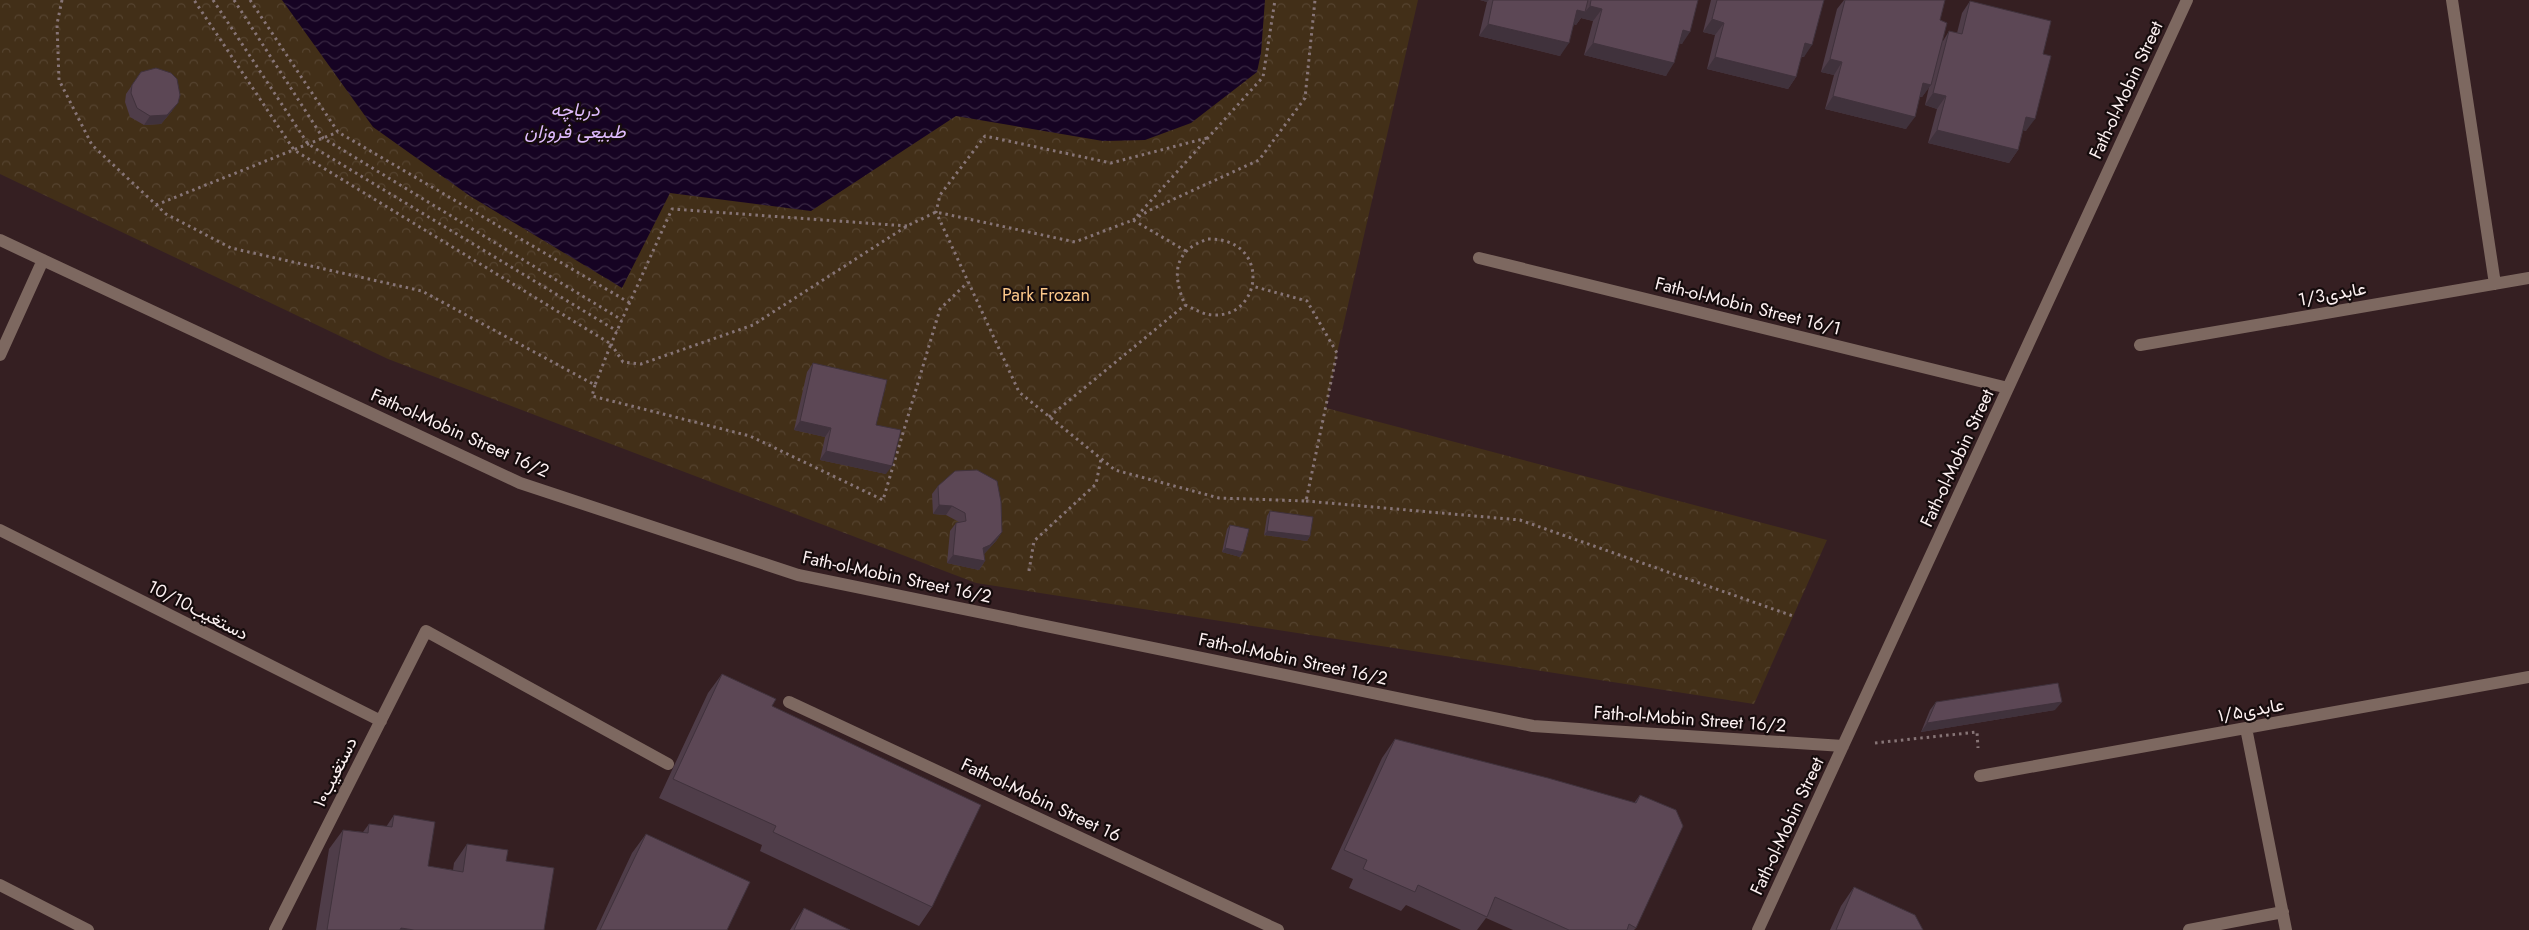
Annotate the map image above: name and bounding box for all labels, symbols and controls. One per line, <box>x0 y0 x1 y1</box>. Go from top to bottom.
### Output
street label: Fath-ol-Mobin Street <box>2083 16 2170 163</box>
water label: دریاچه طبیعی فروزان <box>524 96 626 145</box>
street label: Fath-ol-Mobin Street 16/1 <box>1652 270 1844 342</box>
street label: عابدی1/3 <box>2296 275 2368 313</box>
park label: Park Frozan <box>1002 282 1090 308</box>
street label: Fath-ol-Mobin Street 16/2 <box>367 382 553 484</box>
street label: Fath-ol-Mobin Street <box>1914 384 2001 531</box>
street label: Fath-ol-Mobin Street 16/2 <box>800 544 994 610</box>
street label: 10/10دستغیب <box>143 573 253 647</box>
street label: Fath-ol-Mobin Street 16/2 <box>1196 626 1390 692</box>
street label: عابدی۱/۵ <box>2216 691 2286 729</box>
street label: Fath-ol-Mobin Street 16/2 <box>1593 699 1787 739</box>
street label: دستغیب۱۰ <box>306 732 364 812</box>
street label: Fath-ol-Mobin Street 16 <box>957 752 1125 848</box>
street label: Fath-ol-Mobin Street <box>1744 752 1831 899</box>

